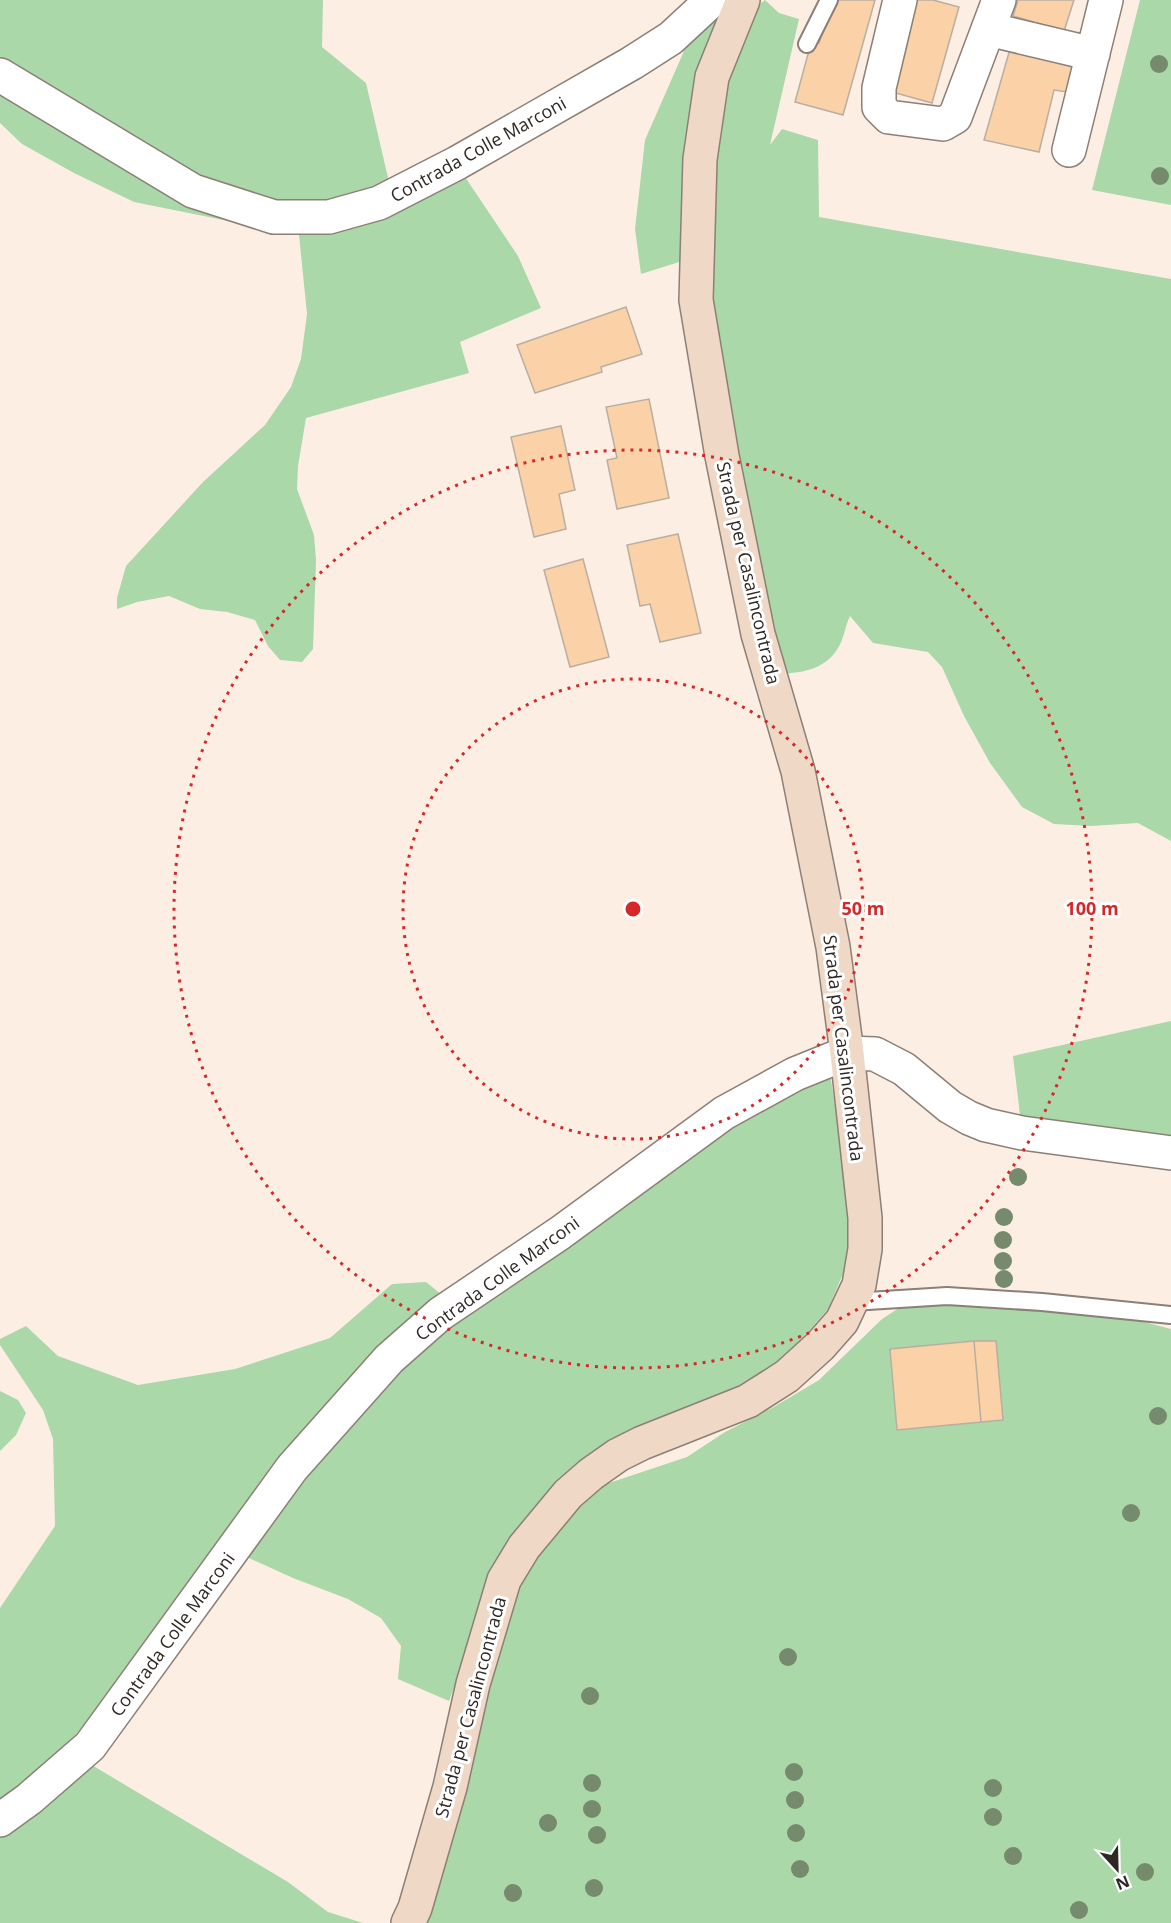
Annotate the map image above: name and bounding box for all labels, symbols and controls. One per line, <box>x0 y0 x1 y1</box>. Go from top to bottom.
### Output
street label: Contrada Colle Marconi <box>386 91 570 207</box>
street label: Strada per Casalincontrada <box>712 459 786 687</box>
text: 50 m <box>842 896 884 920</box>
text: 100 m <box>1065 896 1119 920</box>
centre of rings <box>623 899 643 919</box>
street label: Strada per Casalincontrada <box>818 933 870 1163</box>
street label: Contrada Colle Marconi <box>410 1210 584 1346</box>
street label: Contrada Colle Marconi <box>104 1547 240 1721</box>
street label: Strada per Casalincontrada <box>429 1594 511 1820</box>
north arrow <box>1087 1839 1147 1899</box>
text: N <box>1112 1870 1133 1896</box>

